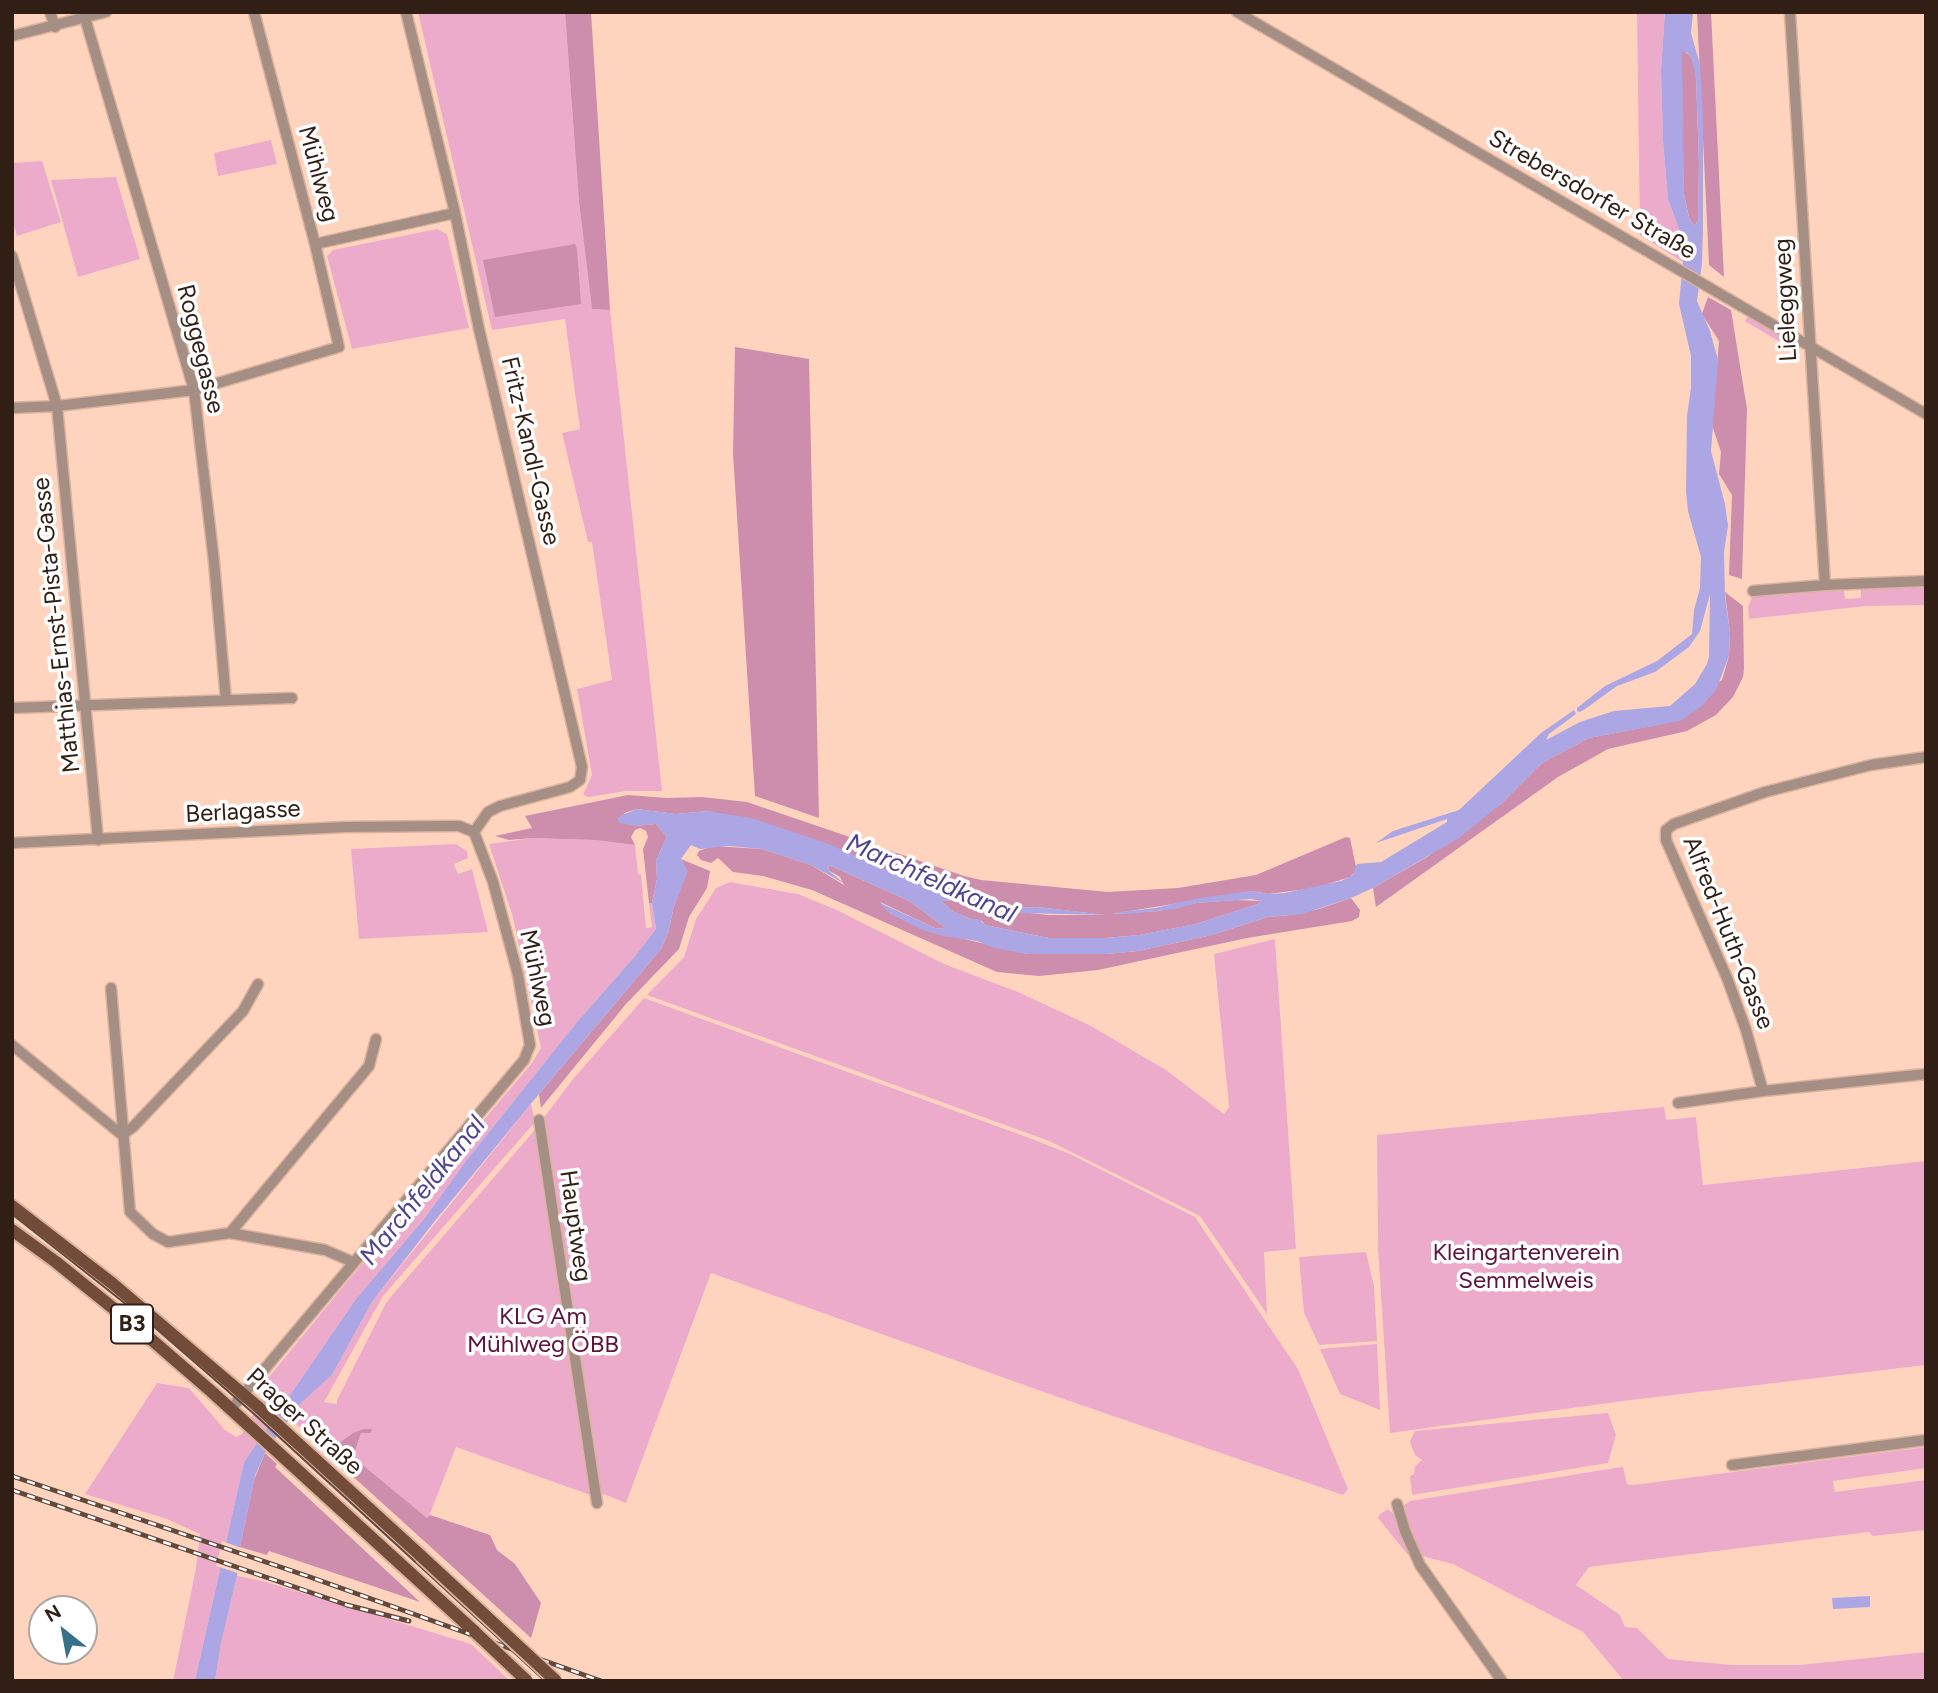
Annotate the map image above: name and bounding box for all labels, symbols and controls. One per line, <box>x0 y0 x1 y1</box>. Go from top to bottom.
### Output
street label: Mühlweg <box>291 123 345 225</box>
street label: Strebersdorfer Straße <box>1483 124 1701 266</box>
street label: Lieleggweg <box>1768 238 1804 362</box>
street label: Roggegasse <box>170 281 230 417</box>
street label: Fritz-Kandl-Gasse <box>494 354 566 548</box>
street label: Matthias-Ernst-Pista-Gasse <box>27 476 87 774</box>
street label: Berlagasse <box>185 795 301 829</box>
water label: Marchfeldkanal <box>841 828 1021 930</box>
street label: Alfred-Huth-Gasse <box>1676 832 1780 1034</box>
street label: Mühlweg <box>513 927 561 1029</box>
water label: Marchfeldkanal <box>353 1110 493 1272</box>
street label: Hauptweg <box>553 1168 597 1284</box>
park label: Kleingartenverein Semmelweis <box>1432 1239 1620 1295</box>
park label: KLG Am Mühlweg ÖBB <box>467 1303 619 1359</box>
road number: B3 <box>111 1304 153 1344</box>
street label: Prager Straße <box>240 1362 368 1482</box>
north arrow <box>28 1595 98 1665</box>
text: N <box>41 1600 65 1627</box>

